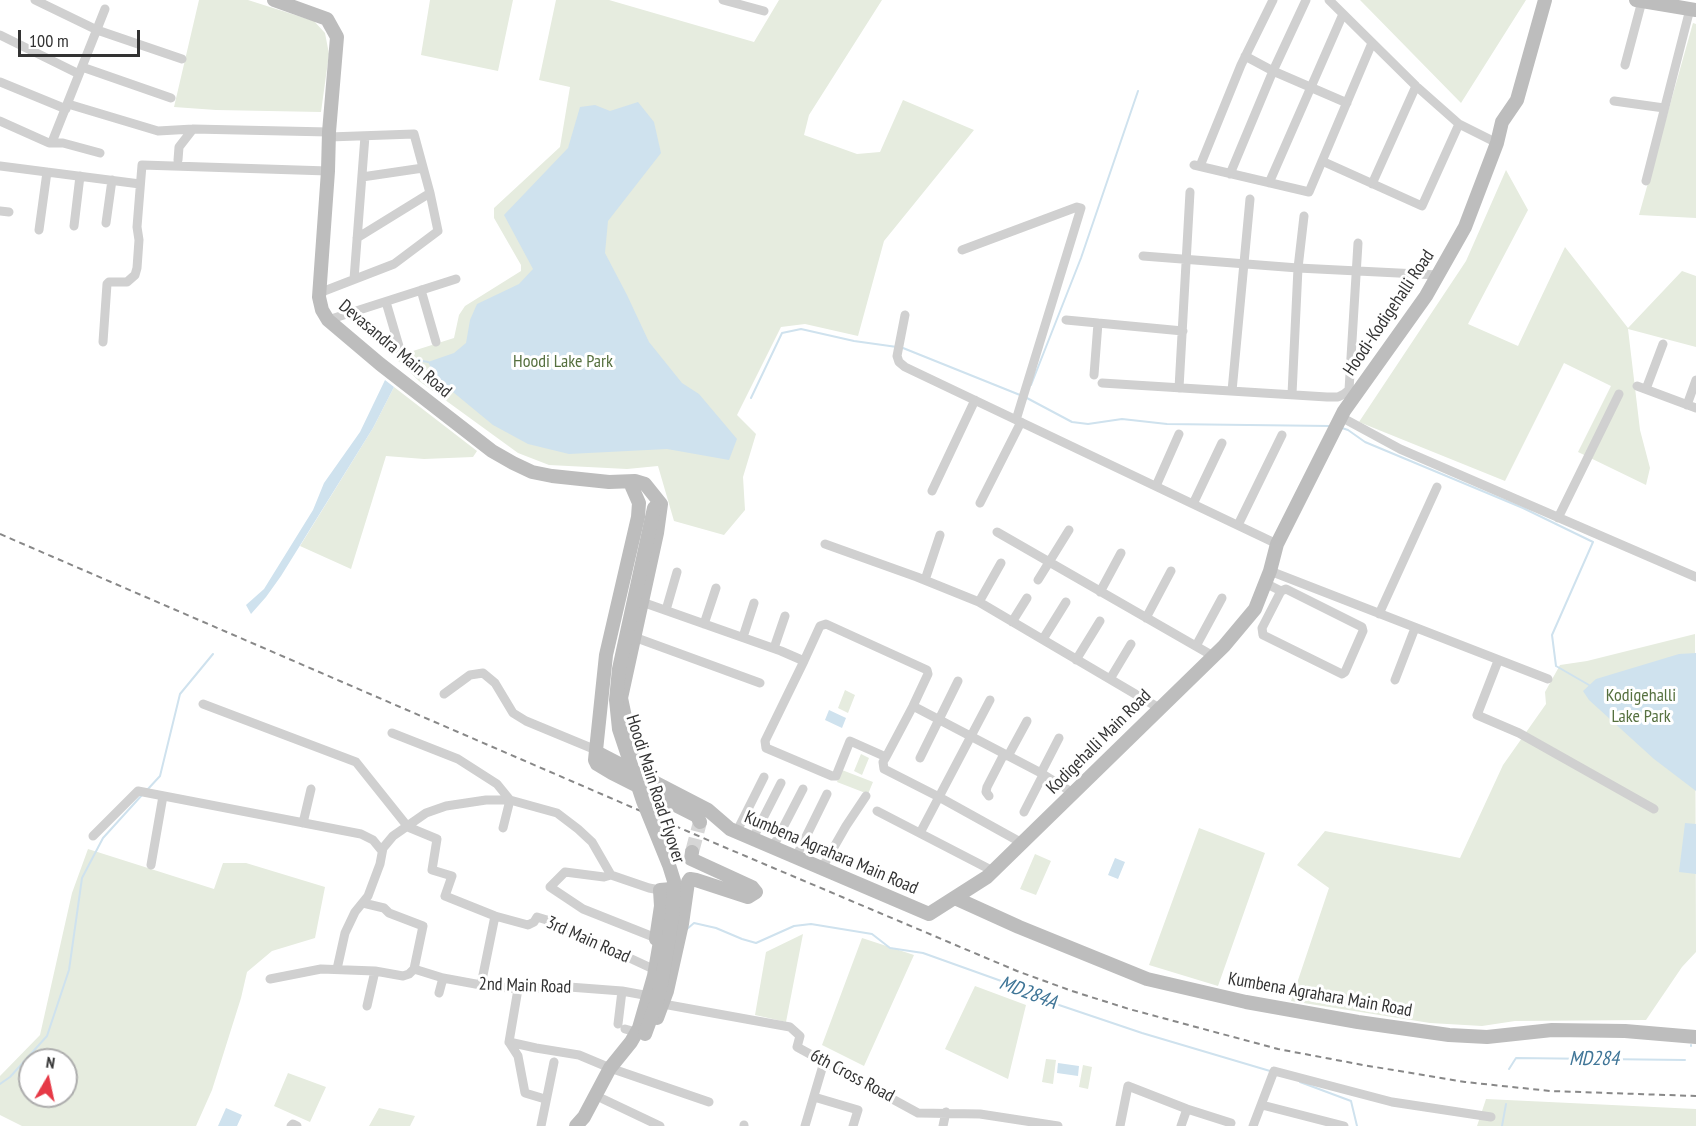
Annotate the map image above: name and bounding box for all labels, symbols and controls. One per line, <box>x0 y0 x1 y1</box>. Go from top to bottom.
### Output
scale bar <box>21 18 142 56</box>
text: 100 m <box>29 29 69 52</box>
street label: Hoodi-Kodigehalli Road <box>1339 246 1439 380</box>
street label: Devasandra Main Road <box>334 296 456 402</box>
park label: Hoodi Lake Park <box>513 351 613 373</box>
street label: Kodigehalli Main Road <box>1042 685 1156 799</box>
park label: Kodigehalli Lake Park <box>1606 685 1676 728</box>
street label: Hoodi Main Road Flyover <box>621 712 689 866</box>
street label: Kumbena Agrahara Main Road <box>741 807 921 899</box>
street label: 3rd Main Road <box>543 912 633 968</box>
street label: Kumbena Agrahara Main Road <box>1226 968 1414 1022</box>
water label: MD284A <box>996 971 1060 1015</box>
street label: 2nd Main Road <box>478 974 572 998</box>
street label: 6th Cross Road <box>806 1045 898 1107</box>
water label: MD284 <box>1569 1047 1619 1071</box>
north arrow <box>18 1048 78 1108</box>
text: N <box>45 1052 56 1073</box>

